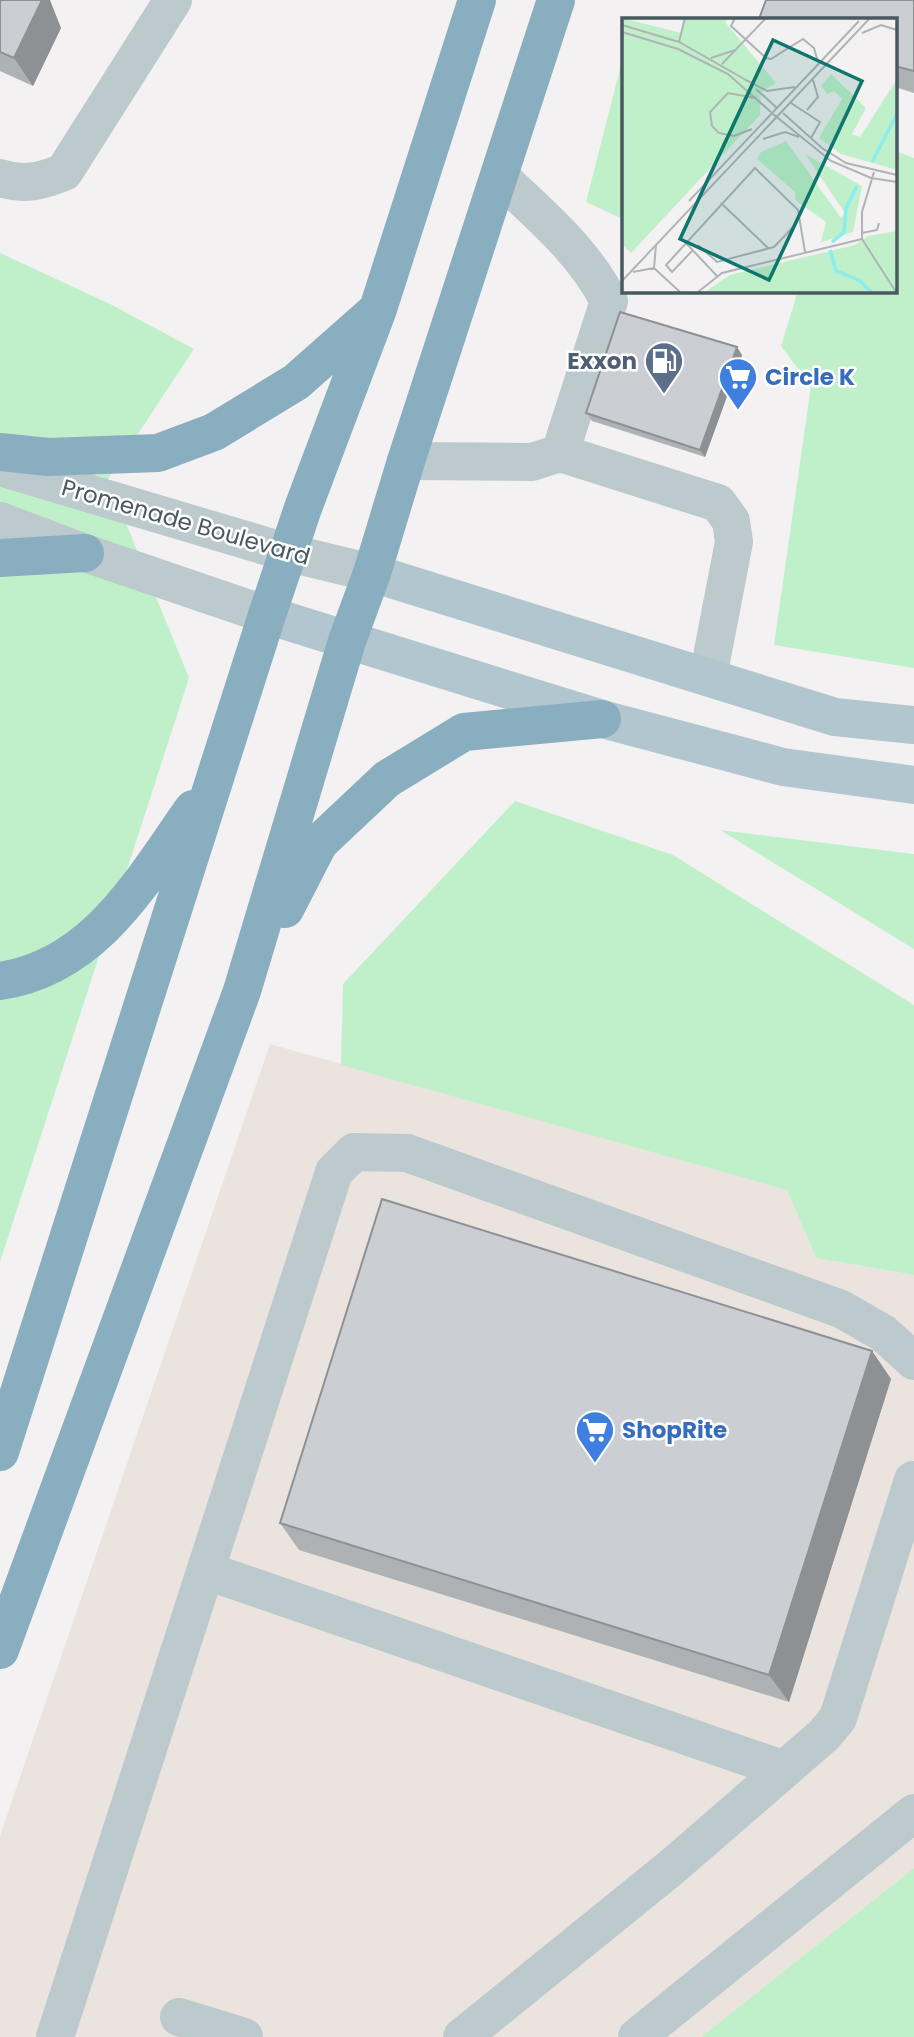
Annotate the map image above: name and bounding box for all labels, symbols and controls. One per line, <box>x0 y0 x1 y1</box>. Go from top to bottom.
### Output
inset map <box>622 18 897 292</box>
fuel station icon: Exxon <box>643 340 685 395</box>
place label: Exxon <box>567 345 637 377</box>
supermarket icon: Circle K <box>717 356 759 411</box>
place label: Circle K <box>765 361 855 393</box>
street label: Promenade Boulevard <box>58 471 314 573</box>
supermarket icon: ShopRite <box>574 1409 616 1464</box>
place label: ShopRite <box>622 1414 727 1446</box>

